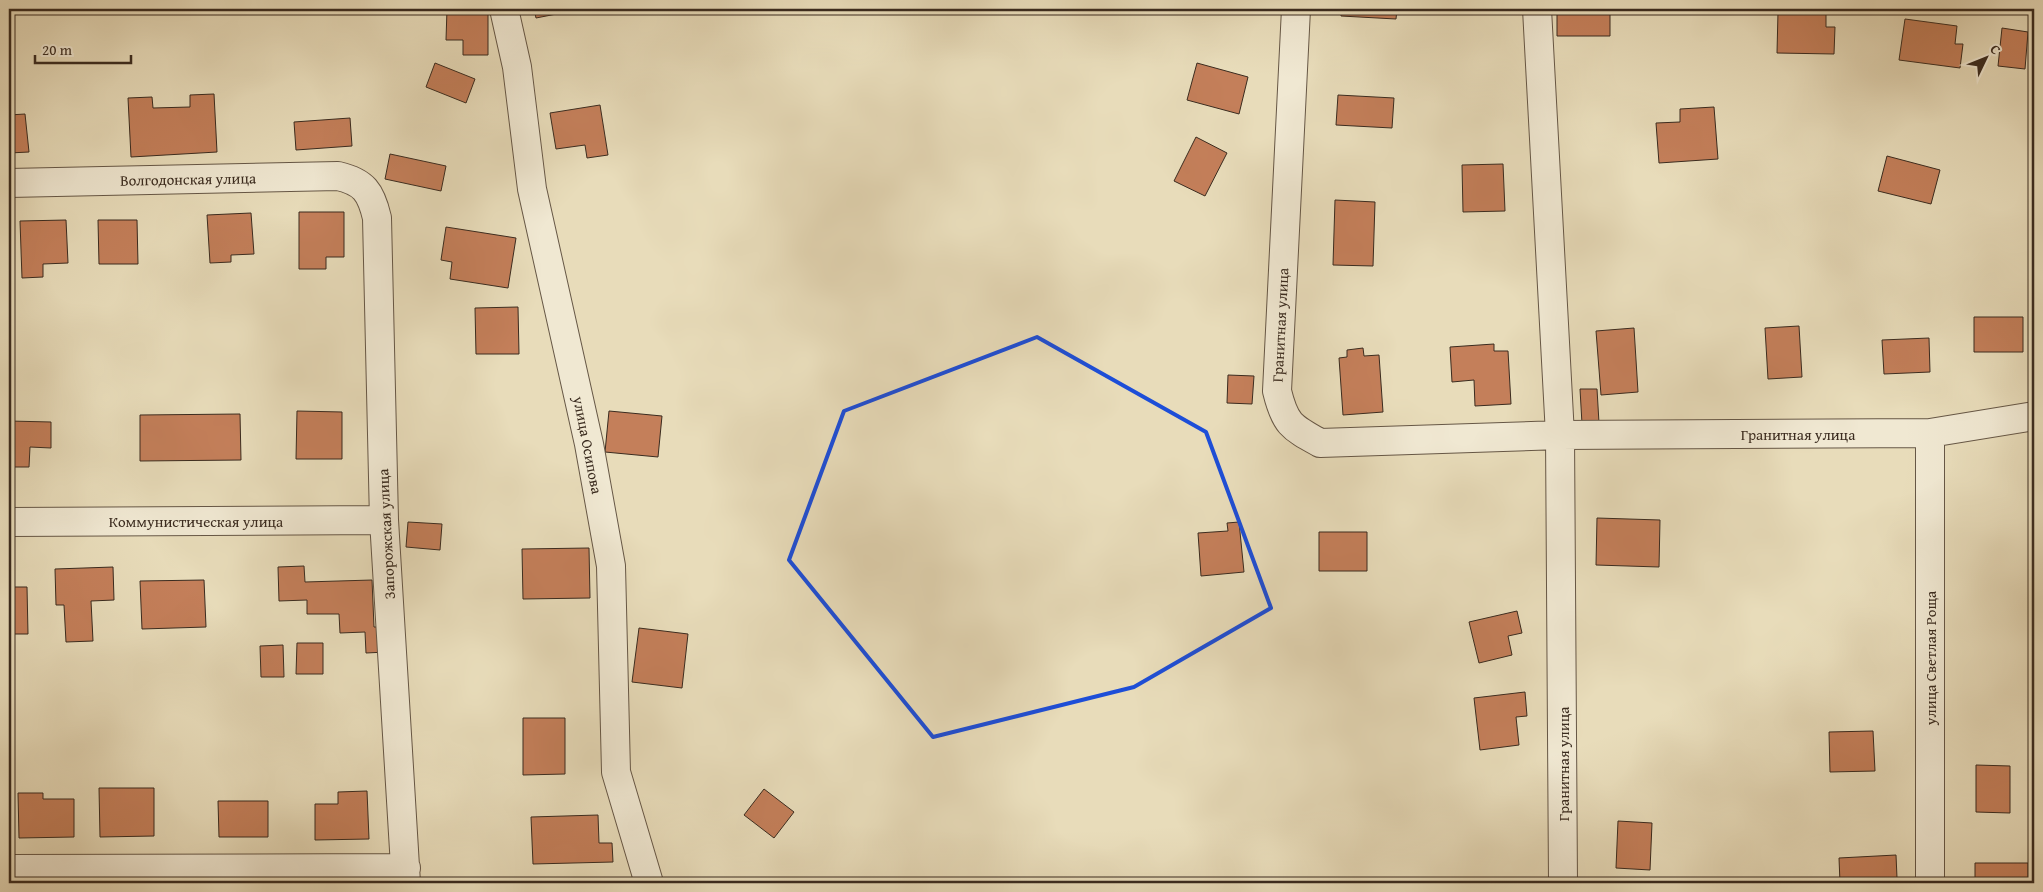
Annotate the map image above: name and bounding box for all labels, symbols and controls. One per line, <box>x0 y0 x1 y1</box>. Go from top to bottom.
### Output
scale bar <box>35 32 131 64</box>
north arrow <box>1960 32 2010 82</box>
text: 20 m <box>42 39 73 60</box>
text: С <box>1985 39 2006 59</box>
street label: Волгодонская улица <box>120 167 257 191</box>
street label: Гранитная улица <box>1267 266 1294 383</box>
street label: улица Осипова <box>568 393 608 496</box>
street label: Гранитная улица <box>1741 424 1856 445</box>
street label: Запорожская улица <box>372 467 400 600</box>
street label: Коммунистическая улица <box>109 511 284 532</box>
street label: улица Светлая Роща <box>1920 590 1941 726</box>
street label: Гранитная улица <box>1553 706 1574 821</box>

